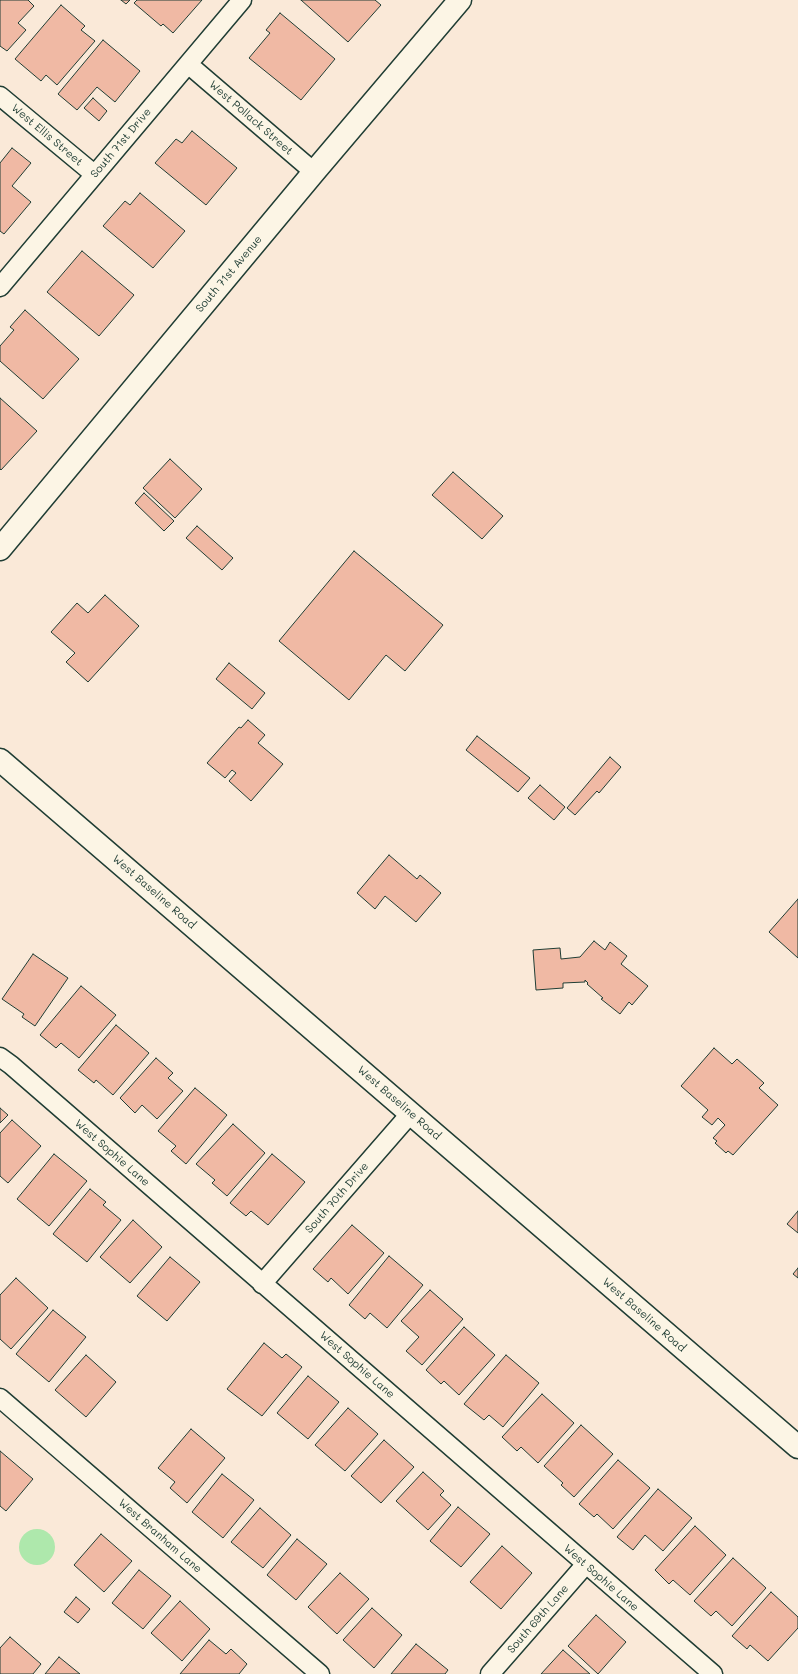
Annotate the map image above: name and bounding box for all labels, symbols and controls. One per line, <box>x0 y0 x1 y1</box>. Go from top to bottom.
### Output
street label: West Pollack Street <box>206 78 296 158</box>
street label: West Ellis Street <box>9 101 85 169</box>
street label: South 71st Drive <box>88 105 154 181</box>
street label: South 71st Avenue <box>193 233 265 315</box>
street label: West Baseline Road <box>110 852 198 932</box>
street label: West Baseline Road <box>355 1063 443 1143</box>
street label: West Sophie Lane <box>72 1117 152 1189</box>
street label: South 70th Drive <box>303 1160 371 1236</box>
street label: West Baseline Road <box>600 1275 688 1355</box>
street label: West Sophie Lane <box>317 1329 397 1401</box>
street label: West Branham Lane <box>116 1496 204 1576</box>
street label: West Sophie Lane <box>561 1542 641 1614</box>
street label: South 69th Lane <box>505 1582 571 1656</box>

